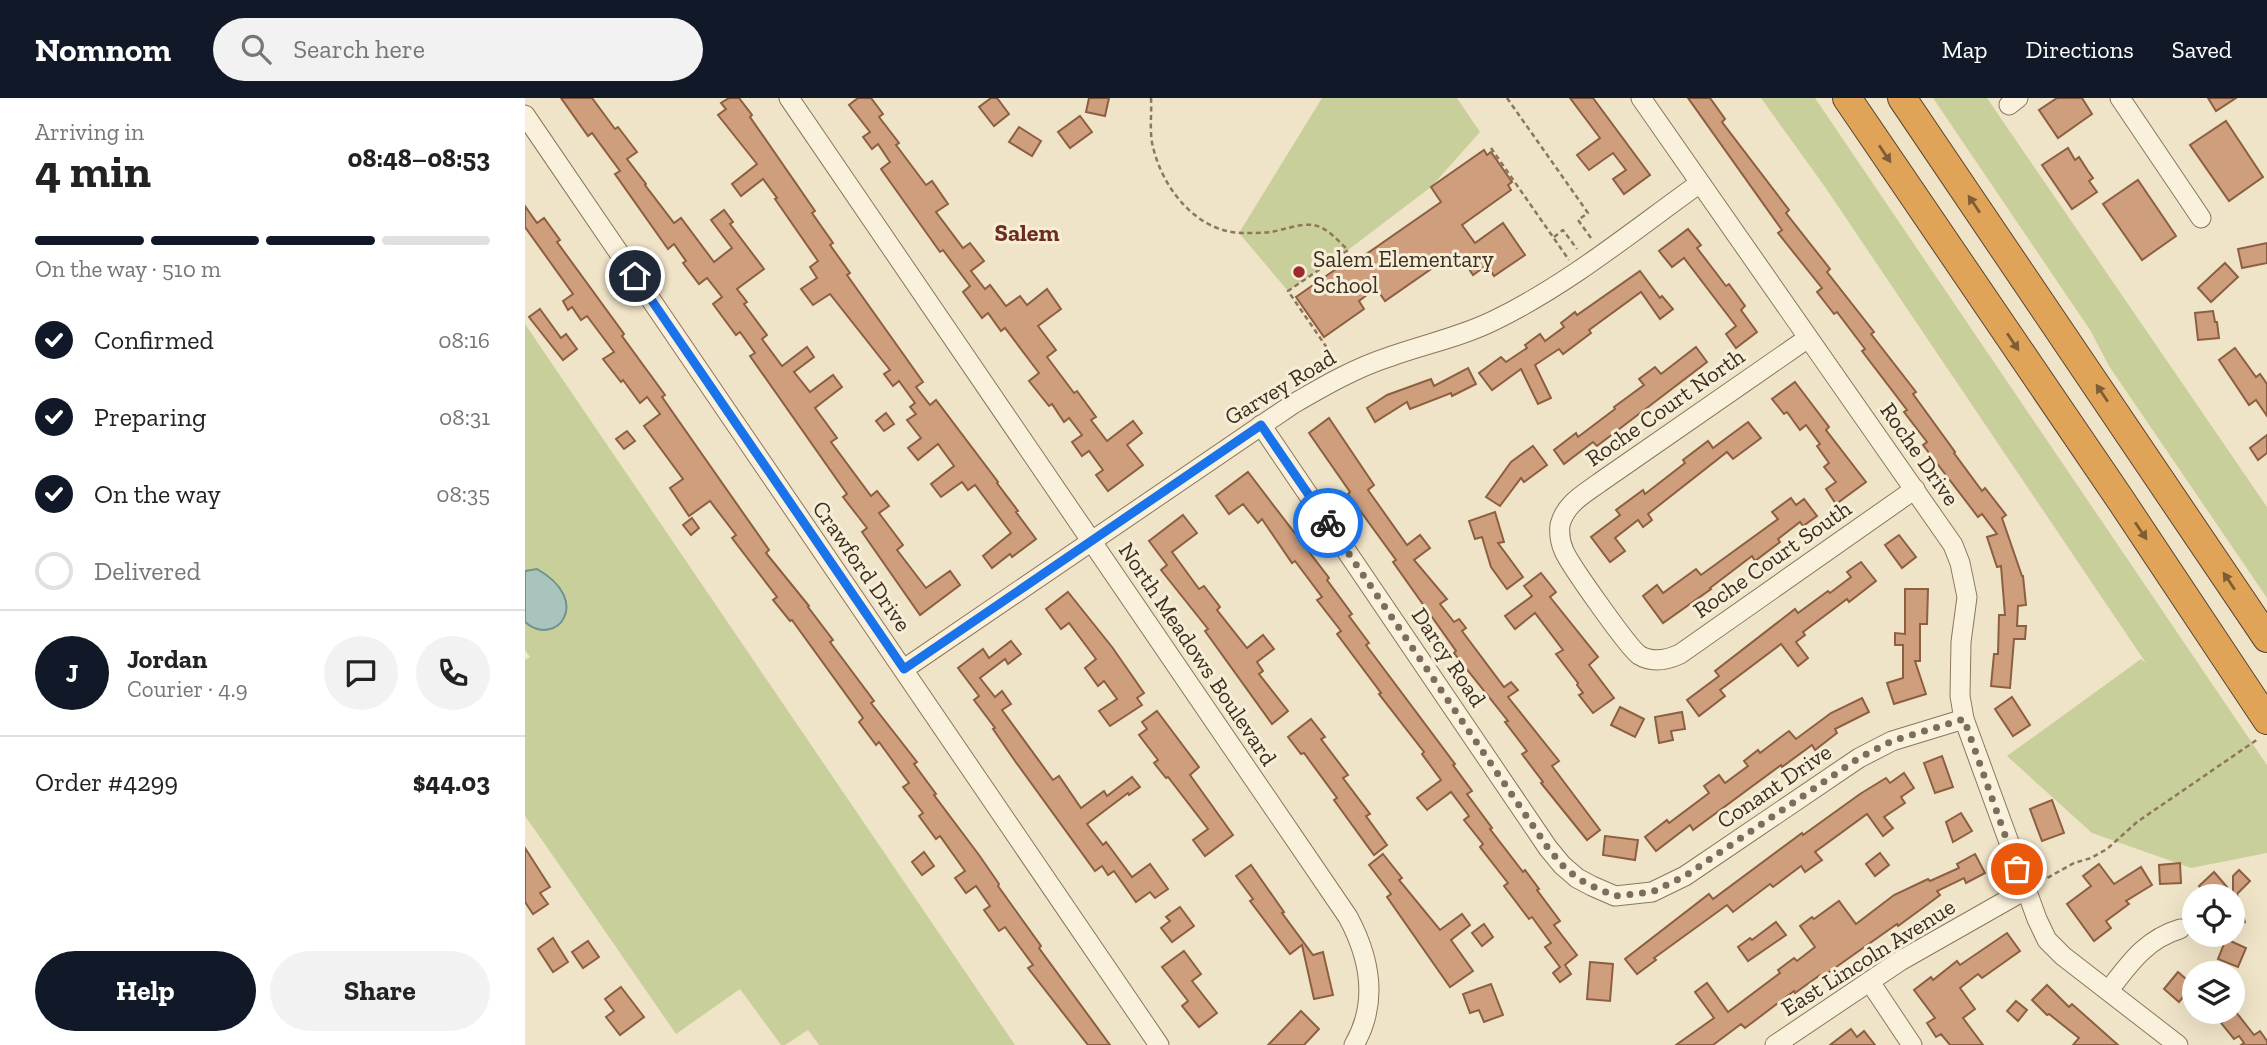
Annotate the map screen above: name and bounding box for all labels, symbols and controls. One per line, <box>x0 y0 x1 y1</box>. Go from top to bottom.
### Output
search box <box>213 18 703 81</box>
text: Nomnom <box>35 30 171 69</box>
icon: search <box>237 30 275 68</box>
text: Search here <box>293 33 425 65</box>
text: Map <box>1942 35 1988 64</box>
text: Directions <box>2026 35 2134 64</box>
text: Saved <box>2172 35 2232 64</box>
text: Arriving in <box>35 118 144 146</box>
text: 08:48–08:53 <box>348 142 490 174</box>
text: 4 min <box>35 144 151 199</box>
one-way arrow <box>1878 145 1891 164</box>
one-way arrow <box>1968 195 1981 214</box>
district label: Salem <box>995 218 1059 247</box>
place label: Salem Elementary School <box>1313 245 1494 299</box>
pin <box>605 246 665 306</box>
text: On the way · 510 m <box>35 255 221 283</box>
icon: home <box>616 257 654 295</box>
marker: Salem Elementary School <box>1291 264 1307 280</box>
icon: check <box>35 321 73 359</box>
text: Confirmed <box>94 324 214 356</box>
text: 08:16 <box>438 326 490 354</box>
one-way arrow <box>2006 333 2019 352</box>
street label: Roche Court North <box>1580 342 1750 472</box>
street label: Garvey Road <box>1220 343 1341 431</box>
one-way arrow <box>2095 383 2108 403</box>
street label: Roche Drive <box>1874 397 1966 511</box>
icon: check <box>35 398 73 436</box>
text: Preparing <box>94 401 206 433</box>
text: 08:31 <box>439 403 490 431</box>
icon: check <box>35 475 73 513</box>
text: On the way <box>94 478 221 510</box>
text: 08:35 <box>436 480 490 508</box>
courier <box>1293 488 1363 558</box>
street label: Roche Court South <box>1688 494 1857 624</box>
street label: Crawford Drive <box>807 495 917 637</box>
icon: bike <box>1309 504 1347 542</box>
one-way arrow <box>2134 522 2148 540</box>
street label: North Meadows Boulevard <box>1113 537 1283 771</box>
text: Delivered <box>94 555 201 587</box>
one-way arrow <box>2223 572 2236 591</box>
street label: Darcy Road <box>1406 602 1493 712</box>
button: chat <box>324 636 398 710</box>
button: phone <box>416 636 490 710</box>
text: Jordan <box>127 643 207 675</box>
text: J <box>66 657 78 689</box>
text: Courier · 4.9 <box>127 675 248 703</box>
street label: Conant Drive <box>1711 737 1837 835</box>
text: Order #4299 <box>35 766 178 798</box>
text: $44.03 <box>413 766 490 798</box>
pin <box>1987 839 2047 899</box>
icon: bag <box>1998 850 2036 888</box>
map controls <box>2182 884 2245 1024</box>
button: locate <box>2182 884 2245 947</box>
street label: East Lincoln Avenue <box>1776 892 1960 1022</box>
button: Help <box>35 951 256 1031</box>
button: Share <box>270 951 490 1031</box>
button: layers <box>2182 961 2245 1024</box>

